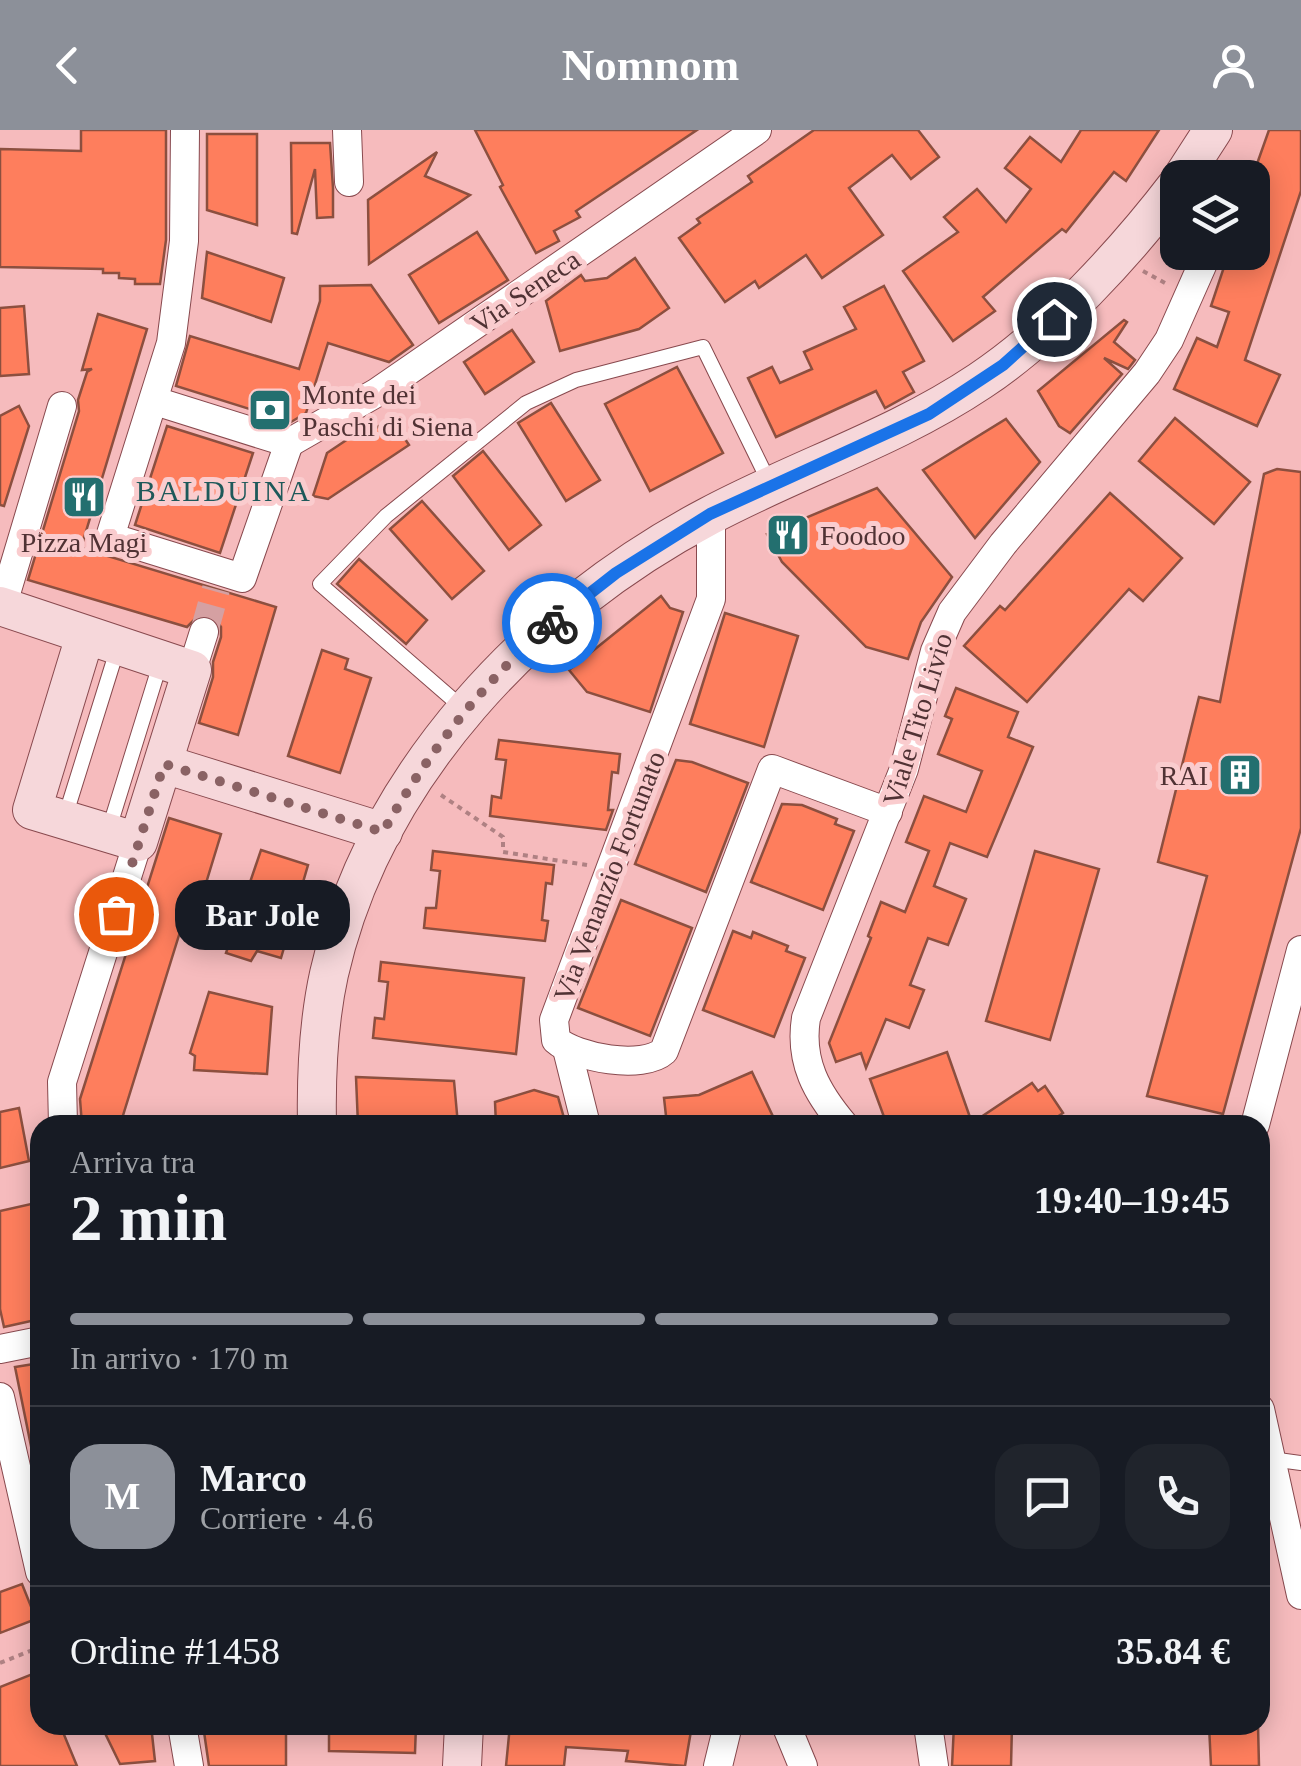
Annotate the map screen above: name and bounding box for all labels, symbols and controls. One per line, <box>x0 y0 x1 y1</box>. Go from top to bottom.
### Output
icon: back <box>40 38 95 93</box>
icon: person <box>1206 38 1261 93</box>
text: Nomnom <box>562 40 739 90</box>
map controls <box>1160 160 1270 270</box>
button: layers <box>1160 160 1270 270</box>
street label: Via Seneca <box>465 243 586 339</box>
pin <box>1012 277 1097 362</box>
icon: home <box>1027 292 1082 347</box>
place label: Monte dei Paschi di Siena <box>302 379 474 442</box>
bank icon: Monte dei Paschi di Siena <box>247 387 293 433</box>
restaurant icon: Pizza Magi <box>61 474 107 520</box>
district label: BALDUINA <box>136 474 312 507</box>
restaurant icon: Foodoo <box>765 512 811 558</box>
place label: Foodoo <box>820 520 906 551</box>
place label: Pizza Magi <box>21 527 148 558</box>
courier <box>502 573 602 673</box>
icon: bike <box>525 596 580 651</box>
street label: Viale Tito Livio <box>877 629 958 809</box>
street label: Via Venanzio Fortunato <box>547 747 671 1006</box>
building icon: RAI <box>1217 752 1263 798</box>
place label: RAI <box>1160 760 1208 791</box>
pin <box>74 872 159 957</box>
callout: Bar Jole <box>176 879 351 949</box>
icon: bag <box>89 887 144 942</box>
text: Bar Jole <box>205 897 320 933</box>
text: Arriva tra <box>70 1144 195 1180</box>
text: 19:40–19:45 <box>1034 1179 1230 1221</box>
text: 2 min <box>70 1182 227 1254</box>
text: In arrivo · 170 m <box>70 1340 289 1376</box>
button: chat <box>995 1444 1100 1549</box>
button: phone <box>1125 1444 1230 1549</box>
text: Marco <box>200 1457 307 1499</box>
text: M <box>105 1475 140 1517</box>
text: Corriere · 4.6 <box>200 1500 373 1536</box>
text: Ordine #1458 <box>70 1630 280 1672</box>
text: 35.84 € <box>1116 1630 1230 1672</box>

